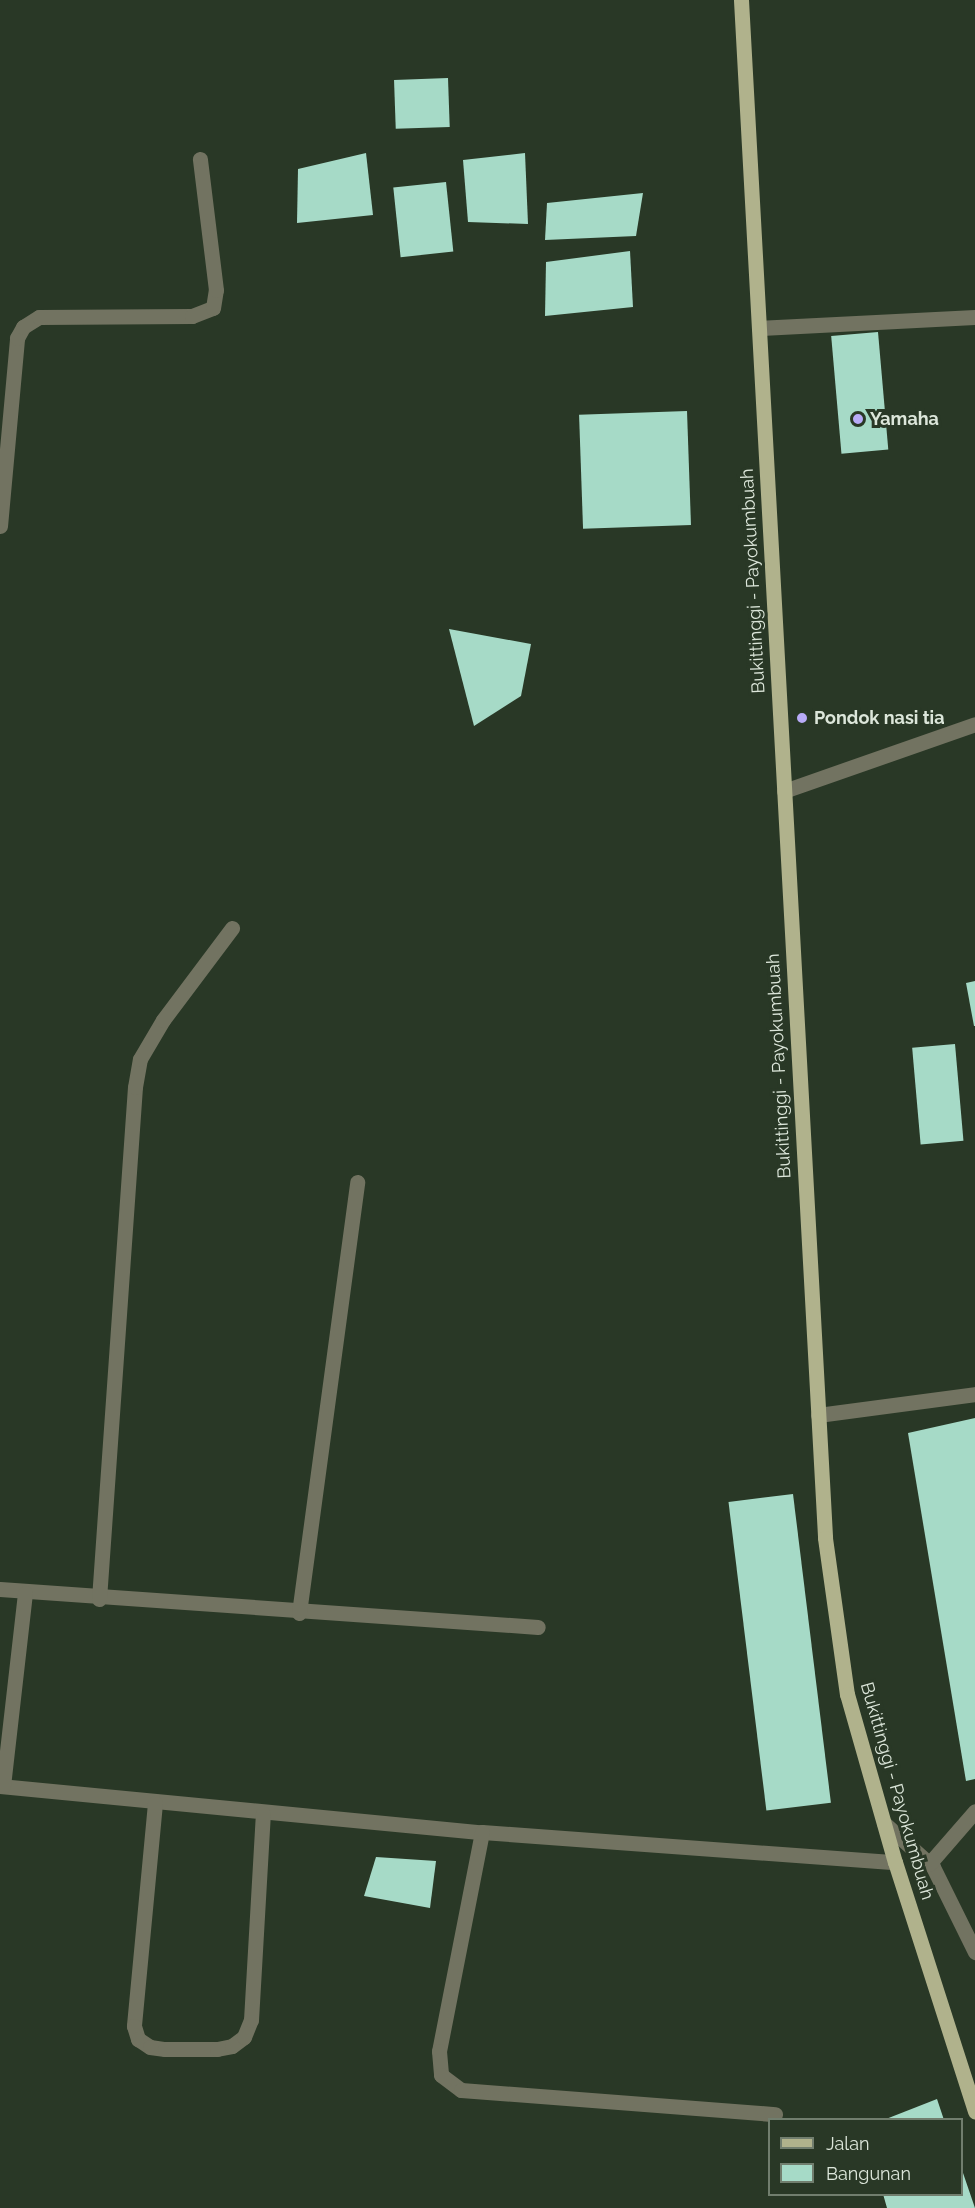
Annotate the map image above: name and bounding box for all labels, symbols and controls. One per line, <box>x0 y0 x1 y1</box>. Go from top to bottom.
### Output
place label: Yamaha <box>870 408 939 430</box>
marker: Yamaha <box>851 412 865 426</box>
street label: Bukittinggi - Payokumbuah <box>736 468 770 694</box>
place label: Pondok nasi tia <box>814 707 945 729</box>
marker: Pondok nasi tia <box>795 711 809 725</box>
street label: Bukittinggi - Payokumbuah <box>762 953 796 1179</box>
street label: Bukittinggi - Payokumbuah <box>856 1680 938 1902</box>
legend <box>768 2118 963 2196</box>
text: Jalan <box>826 2133 870 2154</box>
text: Bangunan <box>826 2163 911 2184</box>

